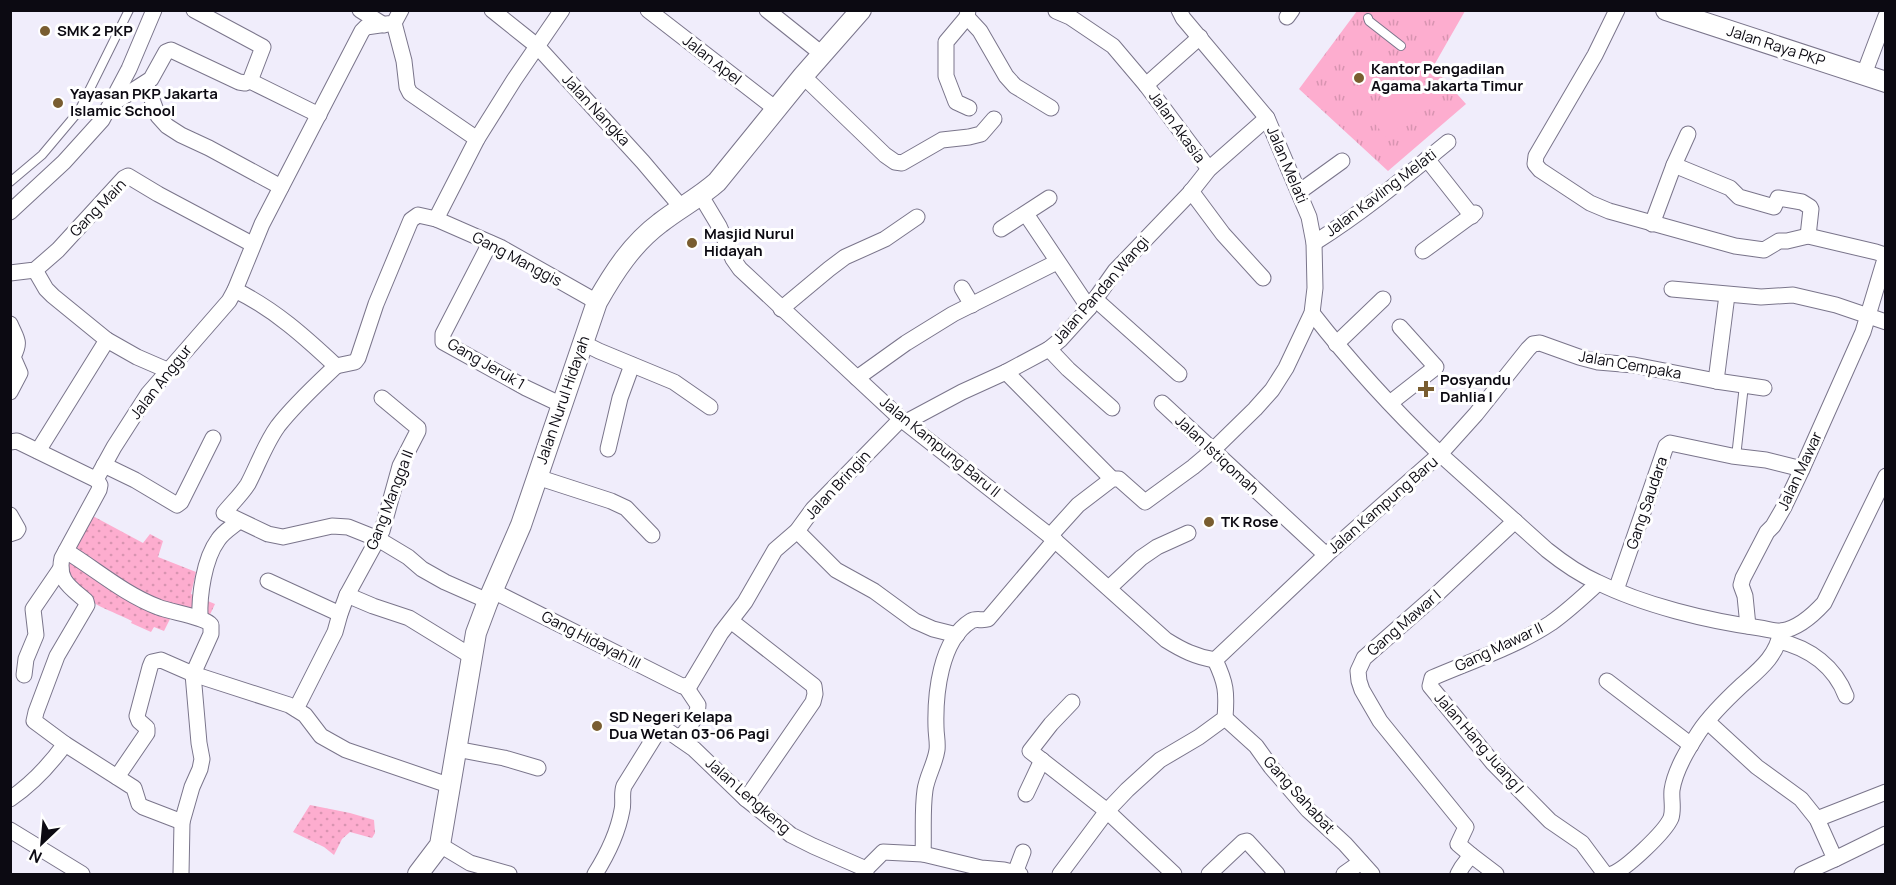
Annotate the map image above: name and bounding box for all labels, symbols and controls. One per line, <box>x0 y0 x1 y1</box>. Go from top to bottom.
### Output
place label: SMK 2 PKP <box>57 20 133 41</box>
street label: Jalan Raya PKP <box>1724 20 1828 71</box>
marker: SMK 2 PKP <box>38 24 52 38</box>
street label: Jalan Apel <box>678 30 746 89</box>
place label: Kantor Pengadilan Agama Jakarta Timur <box>1371 58 1523 96</box>
street label: Jalan Nangka <box>558 69 635 150</box>
marker: Kantor Pengadilan Agama Jakarta Timur <box>1352 71 1366 85</box>
place label: Yayasan PKP Jakarta Islamic School <box>70 83 218 121</box>
street label: Jalan Akasia <box>1144 87 1211 167</box>
marker: Yayasan PKP Jakarta Islamic School <box>51 96 65 110</box>
street label: Jalan Melati <box>1262 123 1313 207</box>
street label: Jalan Kavling Melati <box>1321 144 1441 241</box>
street label: Gang Main <box>65 174 131 241</box>
place label: Masjid Nurul Hidayah <box>704 223 794 261</box>
street label: Gang Manggis <box>469 226 566 291</box>
street label: Jalan Pandan Wangi <box>1048 231 1154 348</box>
marker: Masjid Nurul Hidayah <box>685 236 699 250</box>
street label: Gang Jeruk 1 <box>444 333 529 394</box>
street label: Jalan Nurul Hidayah <box>531 333 594 467</box>
street label: Jalan Anggur <box>125 339 197 423</box>
street label: Jalan Cempaka <box>1577 345 1683 384</box>
place label: Posyandu Dahlia I <box>1440 369 1511 407</box>
marker: Posyandu Dahlia I <box>1417 380 1435 398</box>
street label: Jalan Kampung Baru II <box>876 391 1005 502</box>
street label: Jalan Istiqomah <box>1171 410 1264 499</box>
street label: Jalan Mawar <box>1772 428 1827 514</box>
street label: Jalan Bringin <box>800 445 875 524</box>
street label: Gang Mangga II <box>361 447 418 553</box>
street label: Jalan Kampung Baru <box>1323 451 1442 558</box>
street label: Gang Saudara <box>1621 454 1672 552</box>
place label: TK Rose <box>1221 511 1279 532</box>
marker: TK Rose <box>1202 515 1216 529</box>
street label: Gang Mawar I <box>1362 585 1445 661</box>
street label: Gang Hidayah III <box>538 606 644 674</box>
street label: Gang Mawar II <box>1451 617 1546 676</box>
street label: Jalan Hang Juang I <box>1430 688 1529 797</box>
place label: SD Negeri Kelapa Dua Wetan 03-06 Pagi <box>609 706 769 744</box>
marker: SD Negeri Kelapa Dua Wetan 03-06 Pagi <box>590 719 604 733</box>
street label: Gang Sahabat <box>1259 751 1340 838</box>
street label: Jalan Lengkeng <box>701 753 795 839</box>
north arrow <box>12 813 72 873</box>
text: N <box>25 844 45 869</box>

